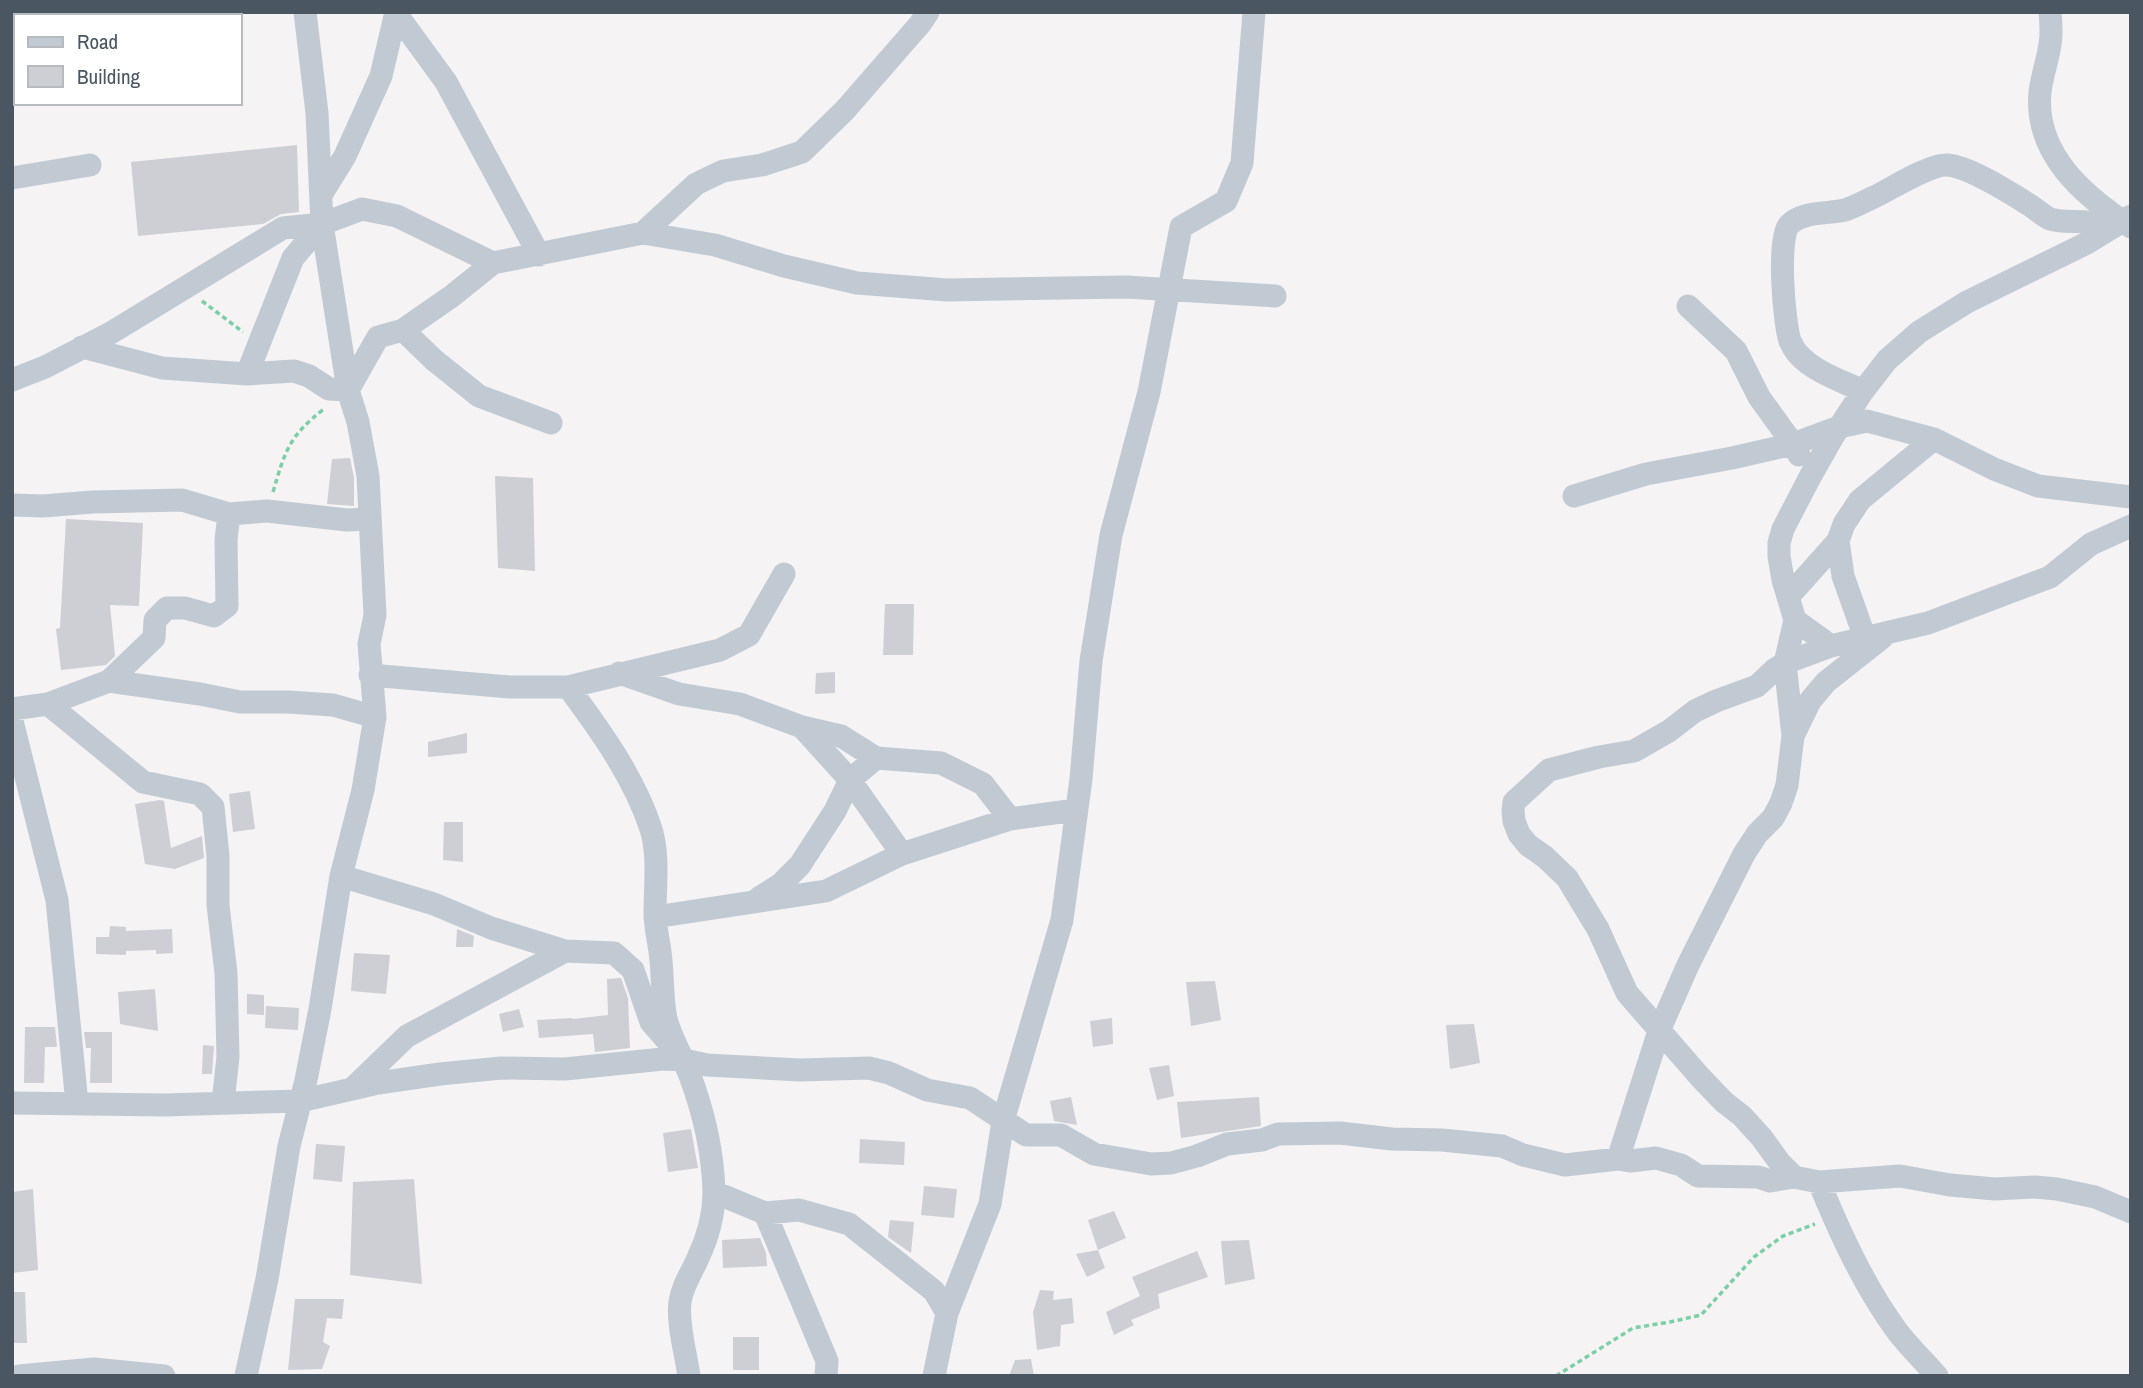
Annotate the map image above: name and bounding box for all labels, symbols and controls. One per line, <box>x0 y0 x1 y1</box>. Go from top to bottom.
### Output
legend <box>14 14 242 105</box>
text: Road <box>77 27 118 56</box>
text: Building <box>77 62 141 91</box>

